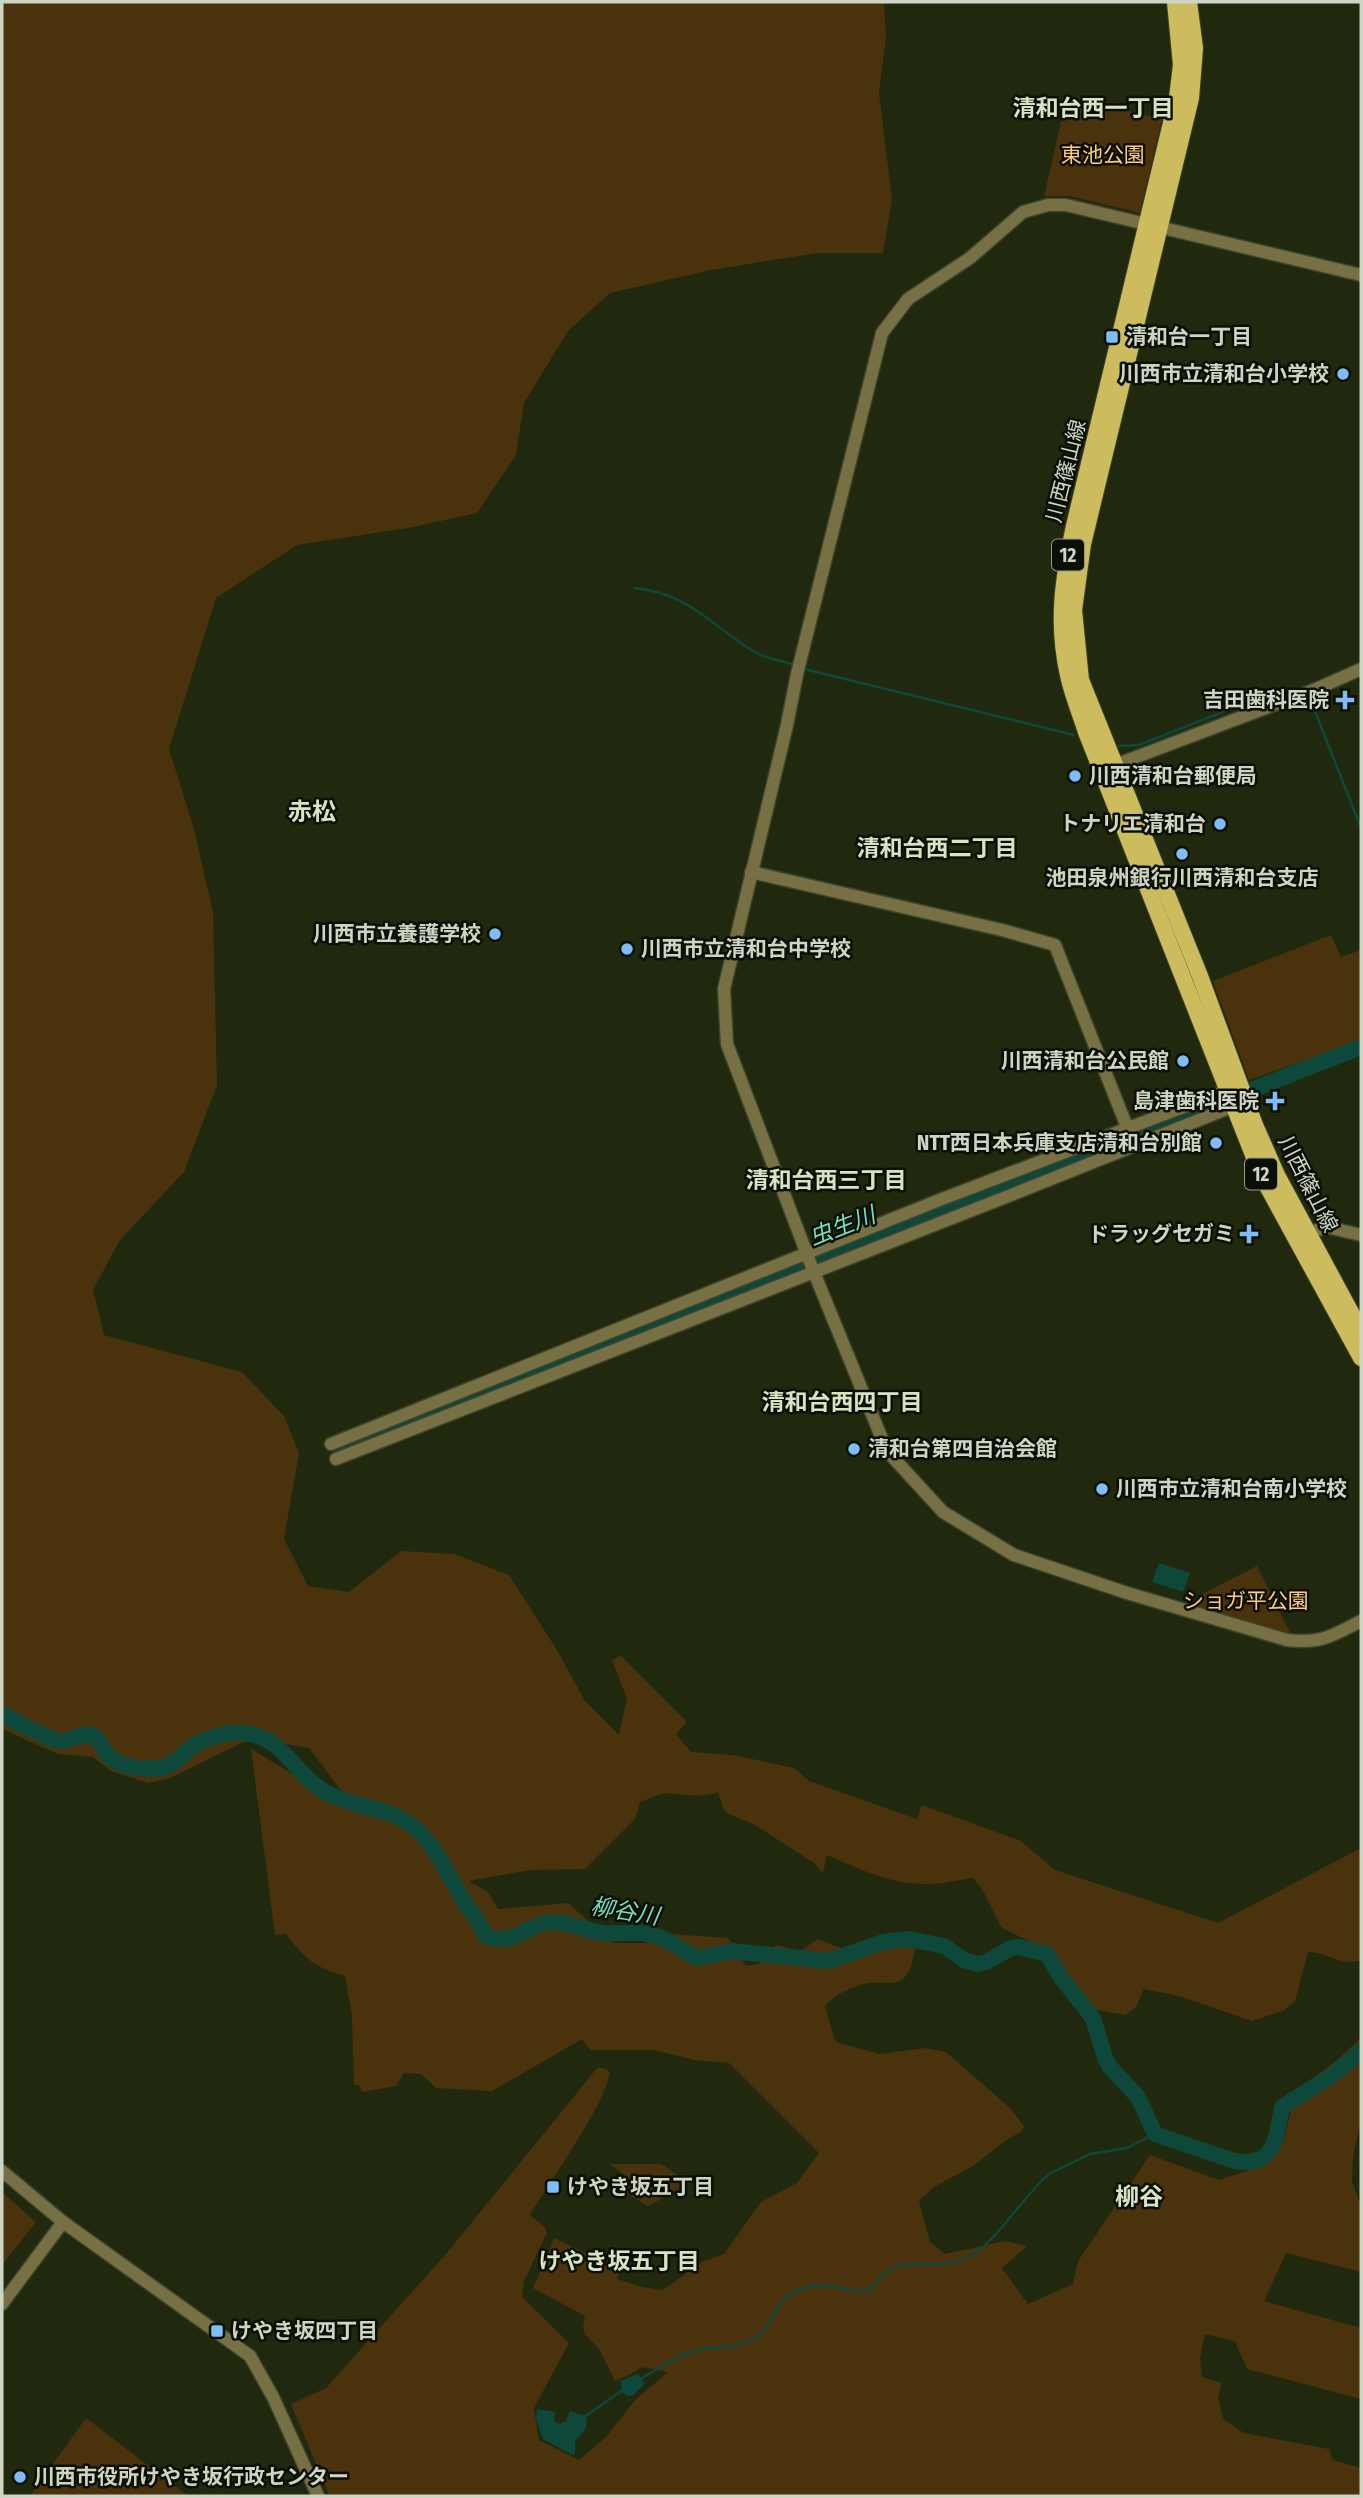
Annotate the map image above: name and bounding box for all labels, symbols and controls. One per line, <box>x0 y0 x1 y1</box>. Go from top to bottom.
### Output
district label: 清和台西一丁目 <box>1013 94 1174 122</box>
park label: 東池公園 <box>1061 142 1145 168</box>
place label: 清和台一丁目 <box>1126 324 1252 350</box>
marker: 清和台一丁目 <box>1104 329 1120 345</box>
place label: 川西市立清和台小学校 <box>1119 361 1329 387</box>
marker: 川西市立清和台小学校 <box>1335 366 1351 382</box>
street label: 川西篠山線 <box>1041 417 1091 525</box>
road number: 12 <box>1052 540 1084 570</box>
place label: 吉田歯科医院 <box>1203 687 1329 713</box>
marker: 吉田歯科医院 <box>1335 690 1355 710</box>
place label: 川西清和台郵便局 <box>1089 763 1257 789</box>
marker: 川西清和台郵便局 <box>1067 768 1083 784</box>
district label: 赤松 <box>288 798 336 826</box>
place label: トナリエ清和台 <box>1059 811 1206 837</box>
marker: トナリエ清和台 <box>1212 816 1228 832</box>
district label: 清和台西二丁目 <box>857 834 1018 862</box>
marker: 池田泉州銀行川西清和台支店 <box>1174 846 1190 862</box>
place label: 池田泉州銀行川西清和台支店 <box>1046 865 1319 891</box>
place label: 川西市立養護学校 <box>313 921 481 947</box>
marker: 川西市立養護学校 <box>487 926 503 942</box>
place label: 川西市立清和台中学校 <box>641 936 851 962</box>
marker: 川西市立清和台中学校 <box>619 941 635 957</box>
place label: 川西清和台公民館 <box>1001 1048 1169 1074</box>
marker: 川西清和台公民館 <box>1175 1053 1191 1069</box>
place label: 島津歯科医院 <box>1133 1088 1259 1114</box>
marker: 島津歯科医院 <box>1265 1091 1285 1111</box>
place label: NTT西日本兵庫支店清和台別館 <box>917 1130 1202 1156</box>
street label: 川西篠山線 <box>1273 1131 1343 1237</box>
marker: NTT西日本兵庫支店清和台別館 <box>1208 1135 1224 1151</box>
road number: 12 <box>1245 1158 1277 1190</box>
district label: 清和台西三丁目 <box>746 1166 907 1194</box>
water label: 虫生川 <box>805 1199 882 1251</box>
place label: ドラッグセガミ <box>1088 1221 1235 1247</box>
marker: ドラッグセガミ <box>1241 1226 1257 1242</box>
district label: 清和台西四丁目 <box>762 1388 923 1416</box>
place label: 清和台第四自治会館 <box>868 1436 1057 1462</box>
marker: 清和台第四自治会館 <box>846 1441 862 1457</box>
place label: 川西市立清和台南小学校 <box>1116 1476 1347 1502</box>
marker: 川西市立清和台南小学校 <box>1094 1481 1110 1497</box>
park label: ショガ平公園 <box>1183 1588 1309 1614</box>
water label: 柳谷川 <box>589 1892 664 1931</box>
place label: けやき坂五丁目 <box>567 2174 714 2200</box>
marker: けやき坂五丁目 <box>545 2179 561 2195</box>
district label: 柳谷 <box>1115 2183 1163 2211</box>
district label: けやき坂五丁目 <box>539 2247 700 2275</box>
place label: けやき坂四丁目 <box>231 2318 378 2344</box>
marker: けやき坂四丁目 <box>209 2323 225 2339</box>
place label: 川西市役所けやき坂行政センター <box>34 2464 349 2490</box>
marker: 川西市役所けやき坂行政センター <box>12 2469 28 2485</box>

